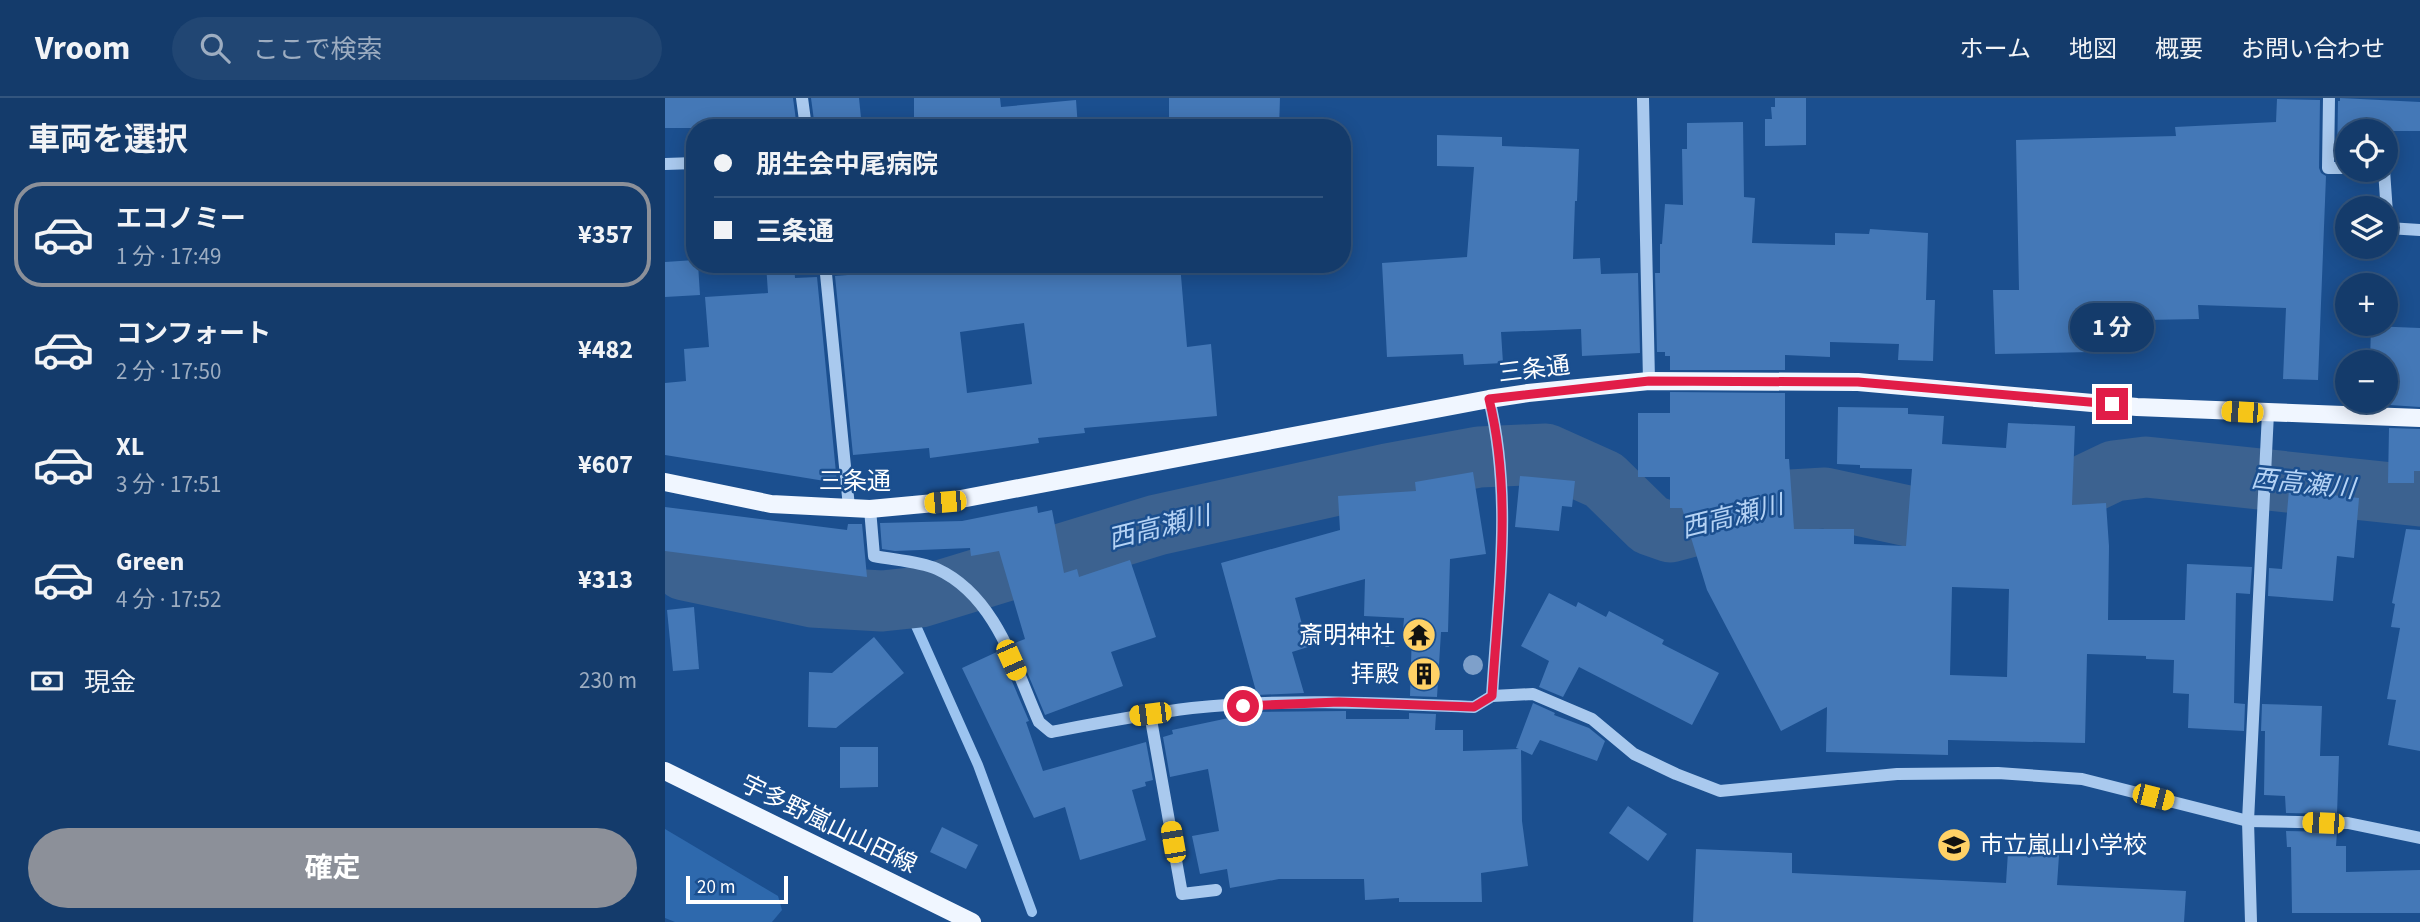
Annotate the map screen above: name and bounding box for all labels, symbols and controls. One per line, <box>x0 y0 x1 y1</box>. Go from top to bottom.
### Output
search box <box>172 17 662 80</box>
text: Vroom <box>35 25 130 72</box>
icon: search <box>196 29 234 67</box>
text: ここで検索 <box>252 31 382 68</box>
text: ホーム <box>1960 32 2031 67</box>
text: 地図 <box>2069 32 2117 67</box>
text: 概要 <box>2155 32 2203 67</box>
text: お問い合わせ <box>2241 32 2385 67</box>
text: 車両を選択 <box>28 117 188 163</box>
map controls <box>2335 119 2398 413</box>
button: locate <box>2335 119 2398 182</box>
text: 朋生会中尾病院 <box>756 146 938 183</box>
button: layers <box>2335 196 2398 259</box>
text: エコノミー <box>116 200 246 237</box>
icon: car <box>32 203 95 266</box>
text: 三条通 <box>756 213 834 250</box>
text: ¥357 <box>578 216 633 253</box>
text: 1 分 · 17:49 <box>116 240 221 273</box>
button: + <box>2335 273 2398 336</box>
callout: 1 分 <box>2070 302 2154 352</box>
text: 1 分 <box>2092 311 2132 344</box>
text: コンフォート <box>116 315 271 352</box>
icon: car <box>32 318 95 381</box>
text: ¥482 <box>578 331 633 368</box>
street label: 三条通 <box>1496 348 1572 391</box>
button: − <box>2335 350 2398 413</box>
text: 2 分 · 17:50 <box>116 355 221 388</box>
route end <box>2096 388 2128 420</box>
car <box>2221 400 2264 424</box>
text: XL <box>116 428 144 465</box>
icon: car <box>32 433 95 496</box>
text: ¥607 <box>578 446 633 483</box>
water label: 西高瀬川 <box>2249 460 2360 508</box>
street label: 三条通 <box>819 464 891 499</box>
text: 3 分 · 17:51 <box>116 468 221 501</box>
water label: 西高瀬川 <box>1677 485 1790 547</box>
car <box>924 490 967 514</box>
water label: 西高瀬川 <box>1104 496 1217 558</box>
text: Green <box>116 543 184 580</box>
icon: car <box>32 548 95 611</box>
text: ¥313 <box>578 561 633 598</box>
text: 4 分 · 17:52 <box>116 583 221 616</box>
temple icon: 斎明神社 <box>1400 616 1438 654</box>
place label: 斎明神社 <box>1299 618 1395 653</box>
car <box>993 637 1030 683</box>
building icon: 拝殿 <box>1405 655 1443 693</box>
place label: 拝殿 <box>1351 657 1399 692</box>
icon: cash <box>28 662 66 700</box>
text: 現金 <box>84 664 136 701</box>
text: 230 m <box>579 664 637 697</box>
route start <box>1227 690 1259 722</box>
car <box>1128 701 1173 727</box>
street label: 宇多野嵐山山田線 <box>735 767 923 882</box>
car <box>2131 782 2176 812</box>
car <box>2302 812 2345 834</box>
car <box>1160 819 1187 865</box>
school or university icon: 市立嵐山小学校 <box>1935 826 1973 864</box>
button: 確定 <box>28 828 637 908</box>
place label: 市立嵐山小学校 <box>1979 828 2147 863</box>
scale bar <box>686 873 787 905</box>
text: 20 m <box>697 874 735 901</box>

